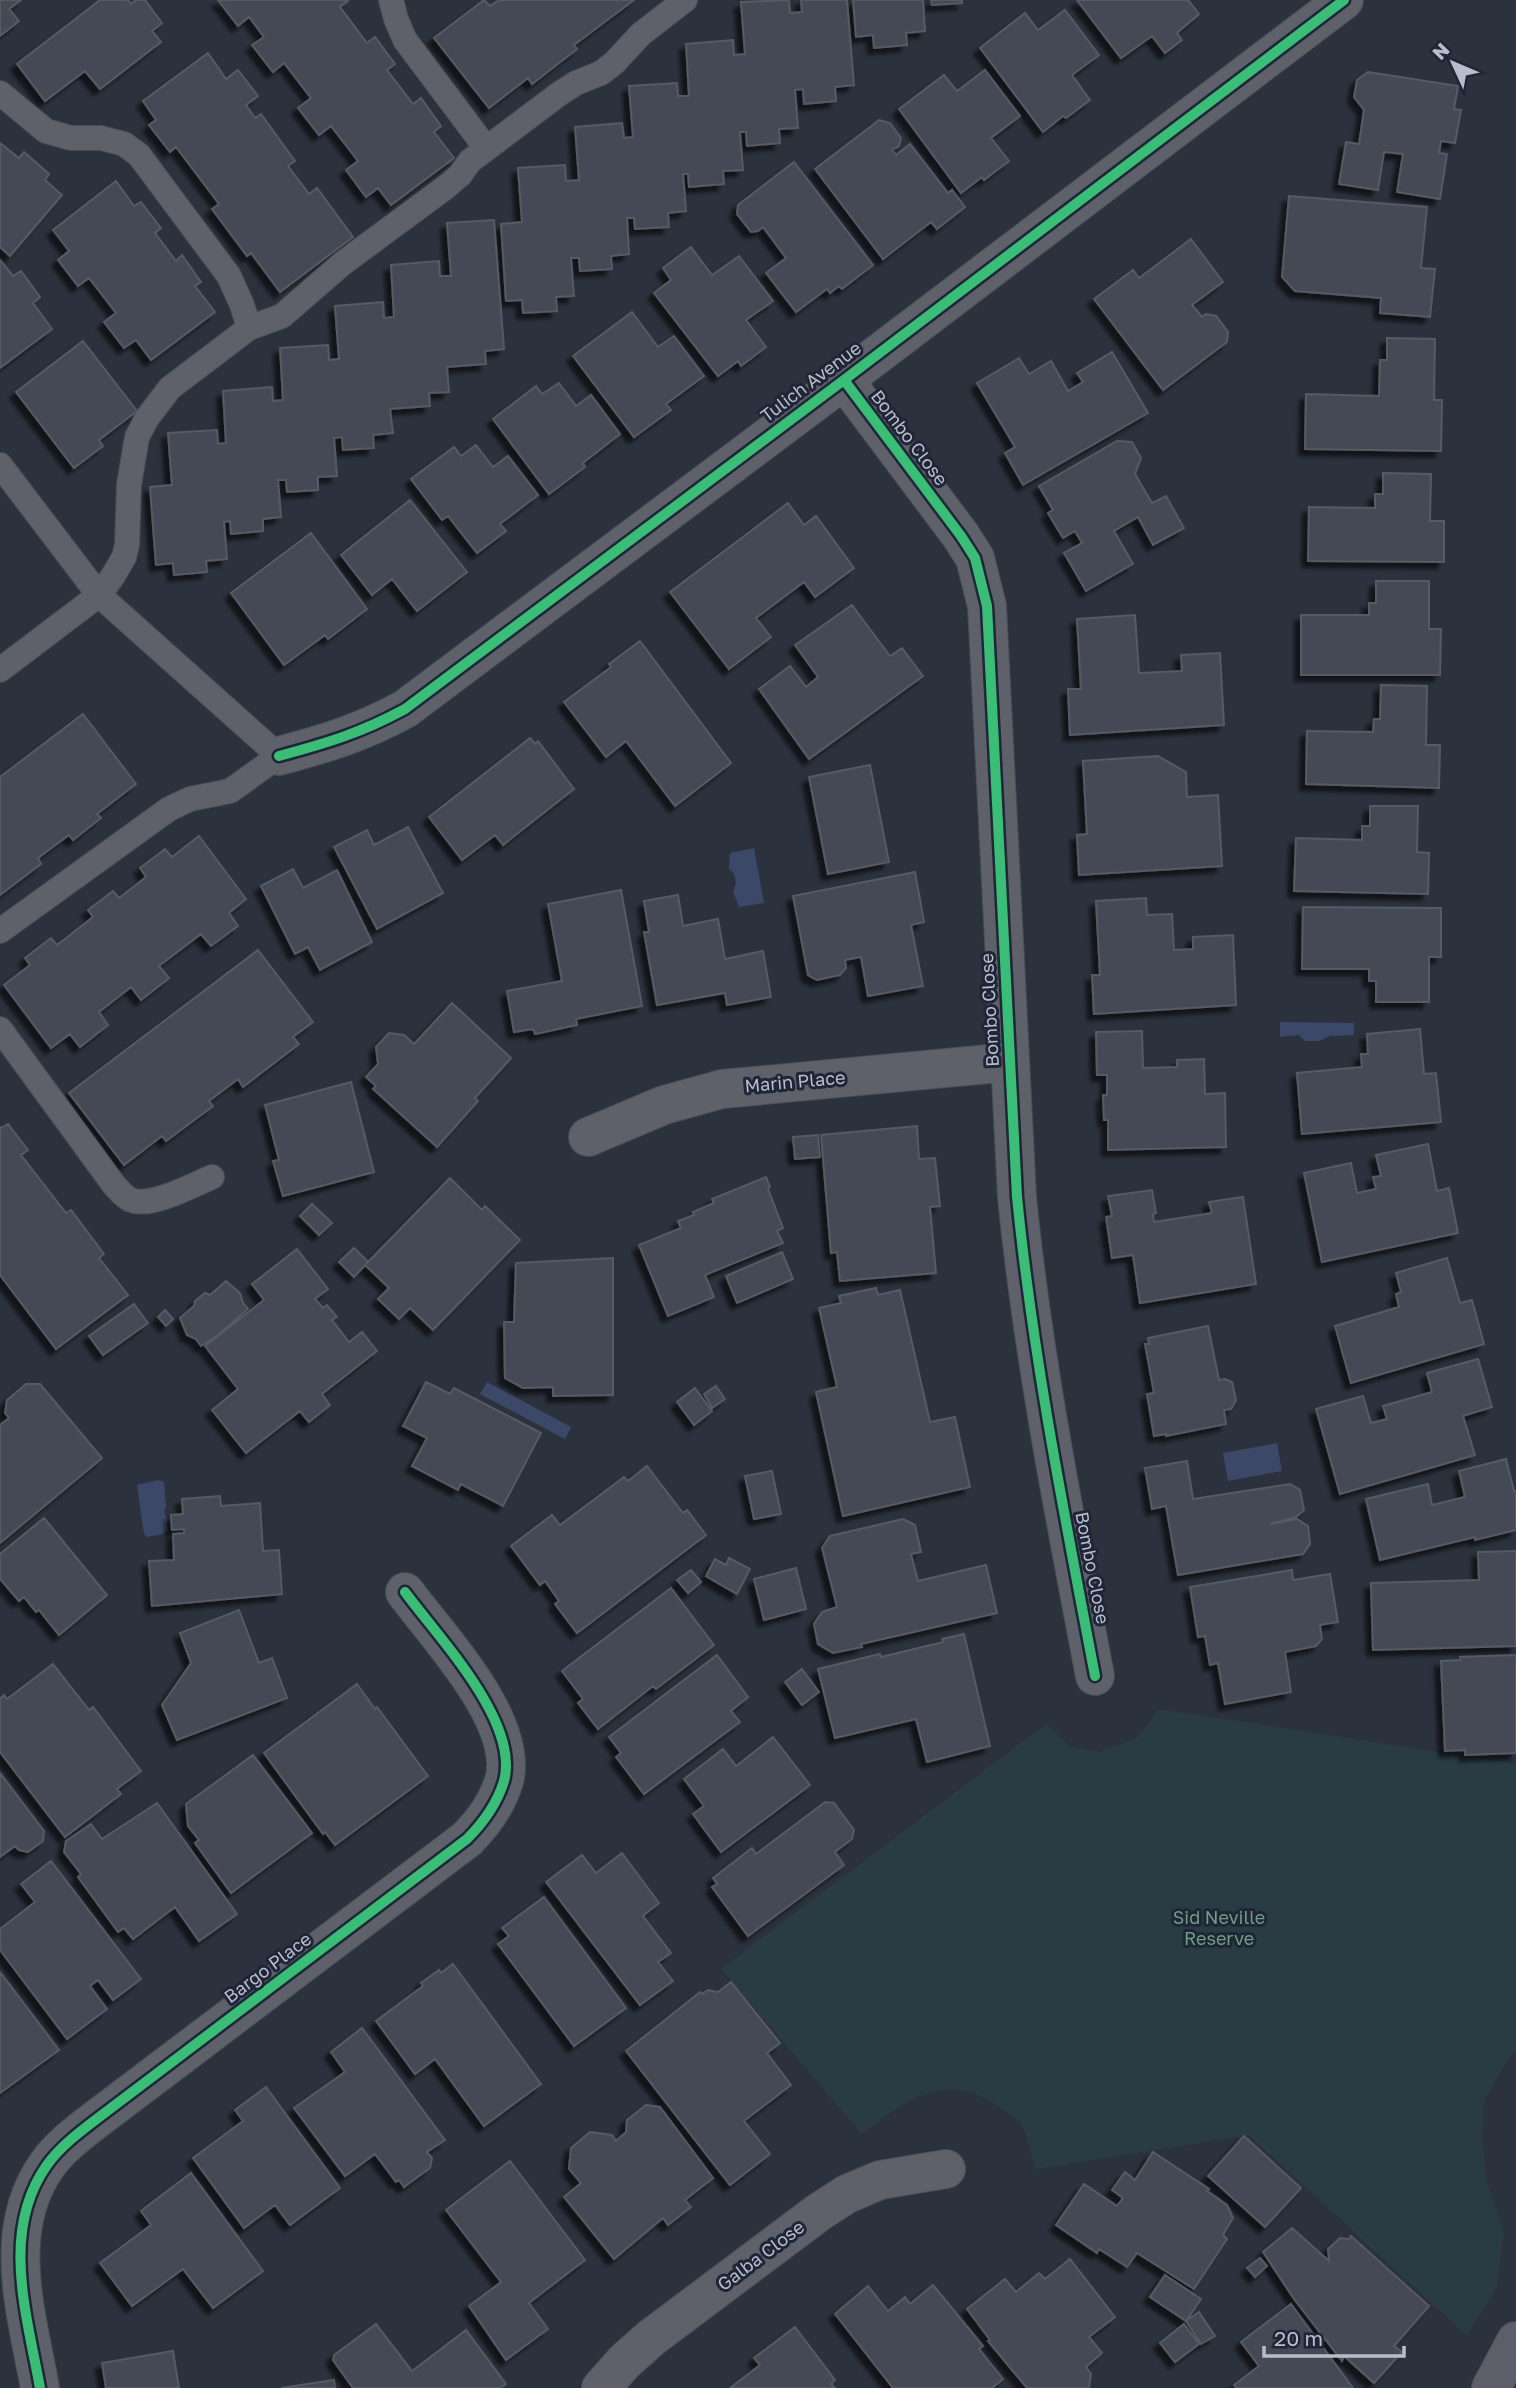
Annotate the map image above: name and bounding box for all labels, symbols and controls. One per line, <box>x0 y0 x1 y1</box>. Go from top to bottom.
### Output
north arrow <box>1418 28 1488 98</box>
text: N <box>1427 38 1454 64</box>
street label: Tulich Avenue <box>756 336 865 426</box>
street label: Bombo Close <box>867 385 953 489</box>
street label: Bombo Close <box>975 953 1003 1067</box>
street label: Marin Place <box>744 1066 846 1096</box>
street label: Bombo Close <box>1071 1510 1115 1626</box>
park label: Sid Neville Reserve <box>1173 1906 1265 1949</box>
street label: Bargo Place <box>219 1927 315 2007</box>
street label: Galba Close <box>713 2215 808 2295</box>
scale bar <box>1264 2314 1404 2358</box>
text: 20 m <box>1274 2325 1323 2351</box>

